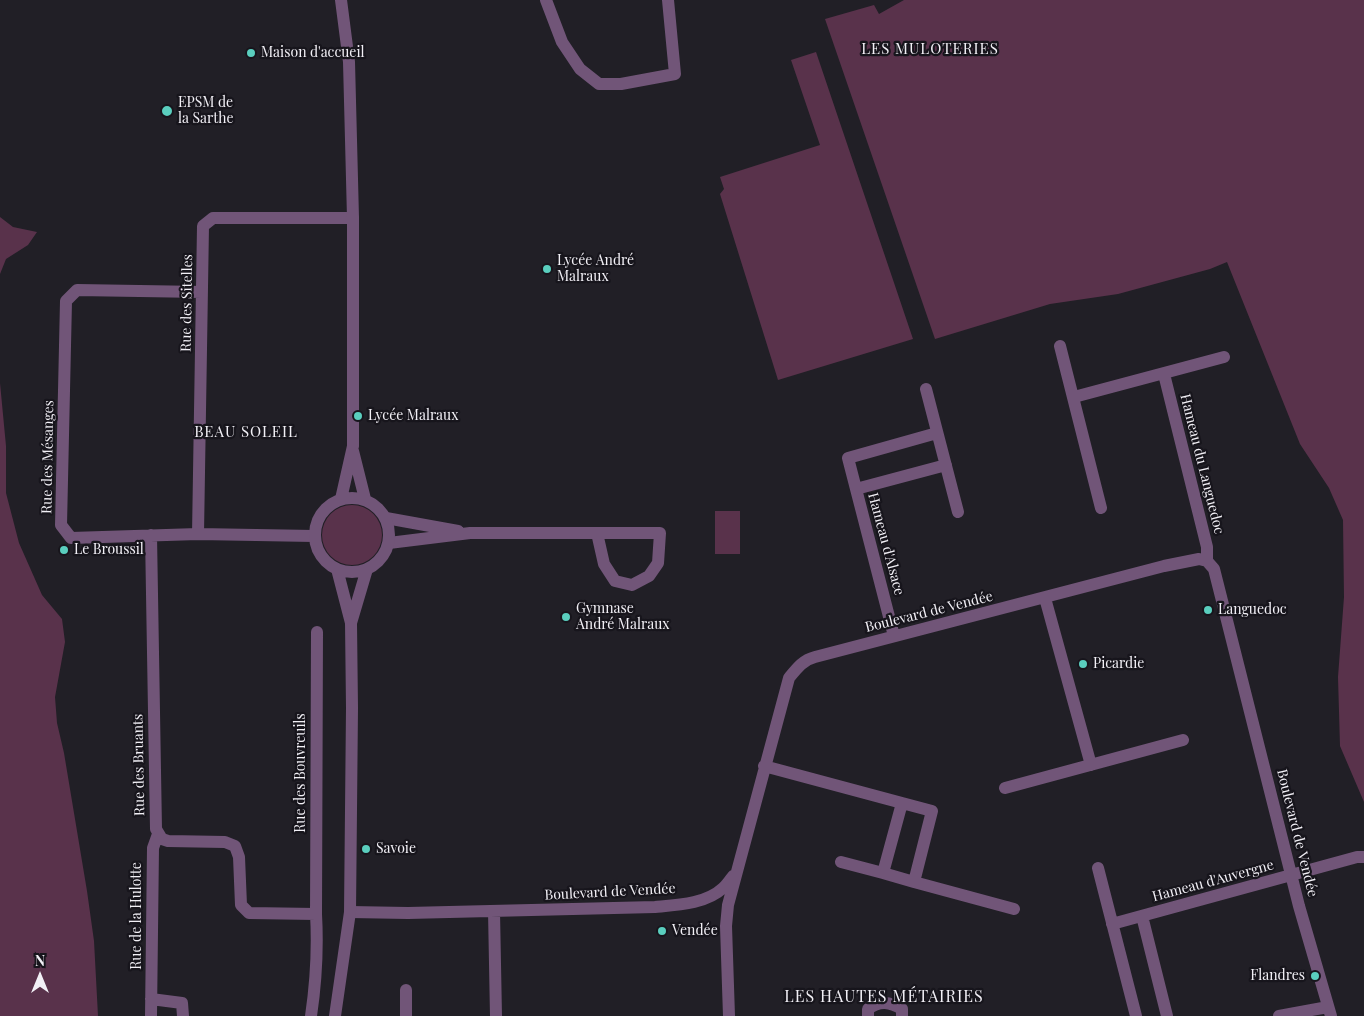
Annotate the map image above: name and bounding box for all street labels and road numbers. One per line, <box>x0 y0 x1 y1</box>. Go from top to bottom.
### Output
street label: Rue des Sitelles <box>178 254 196 352</box>
street label: Hameau du Languedoc <box>1176 392 1228 536</box>
street label: Rue des Mésanges <box>39 400 57 514</box>
street label: Hameau d'Alsace <box>864 491 908 597</box>
street label: Boulevard de Vendée <box>863 588 995 636</box>
street label: Rue des Bouvreuils <box>293 713 309 833</box>
street label: Rue des Bruants <box>130 714 148 816</box>
street label: Boulevard de Vendée <box>1273 767 1321 899</box>
street label: Hameau d'Auvergne <box>1150 857 1276 905</box>
street label: Rue de la Hulotte <box>129 862 145 970</box>
street label: Boulevard de Vendée <box>544 880 676 904</box>

